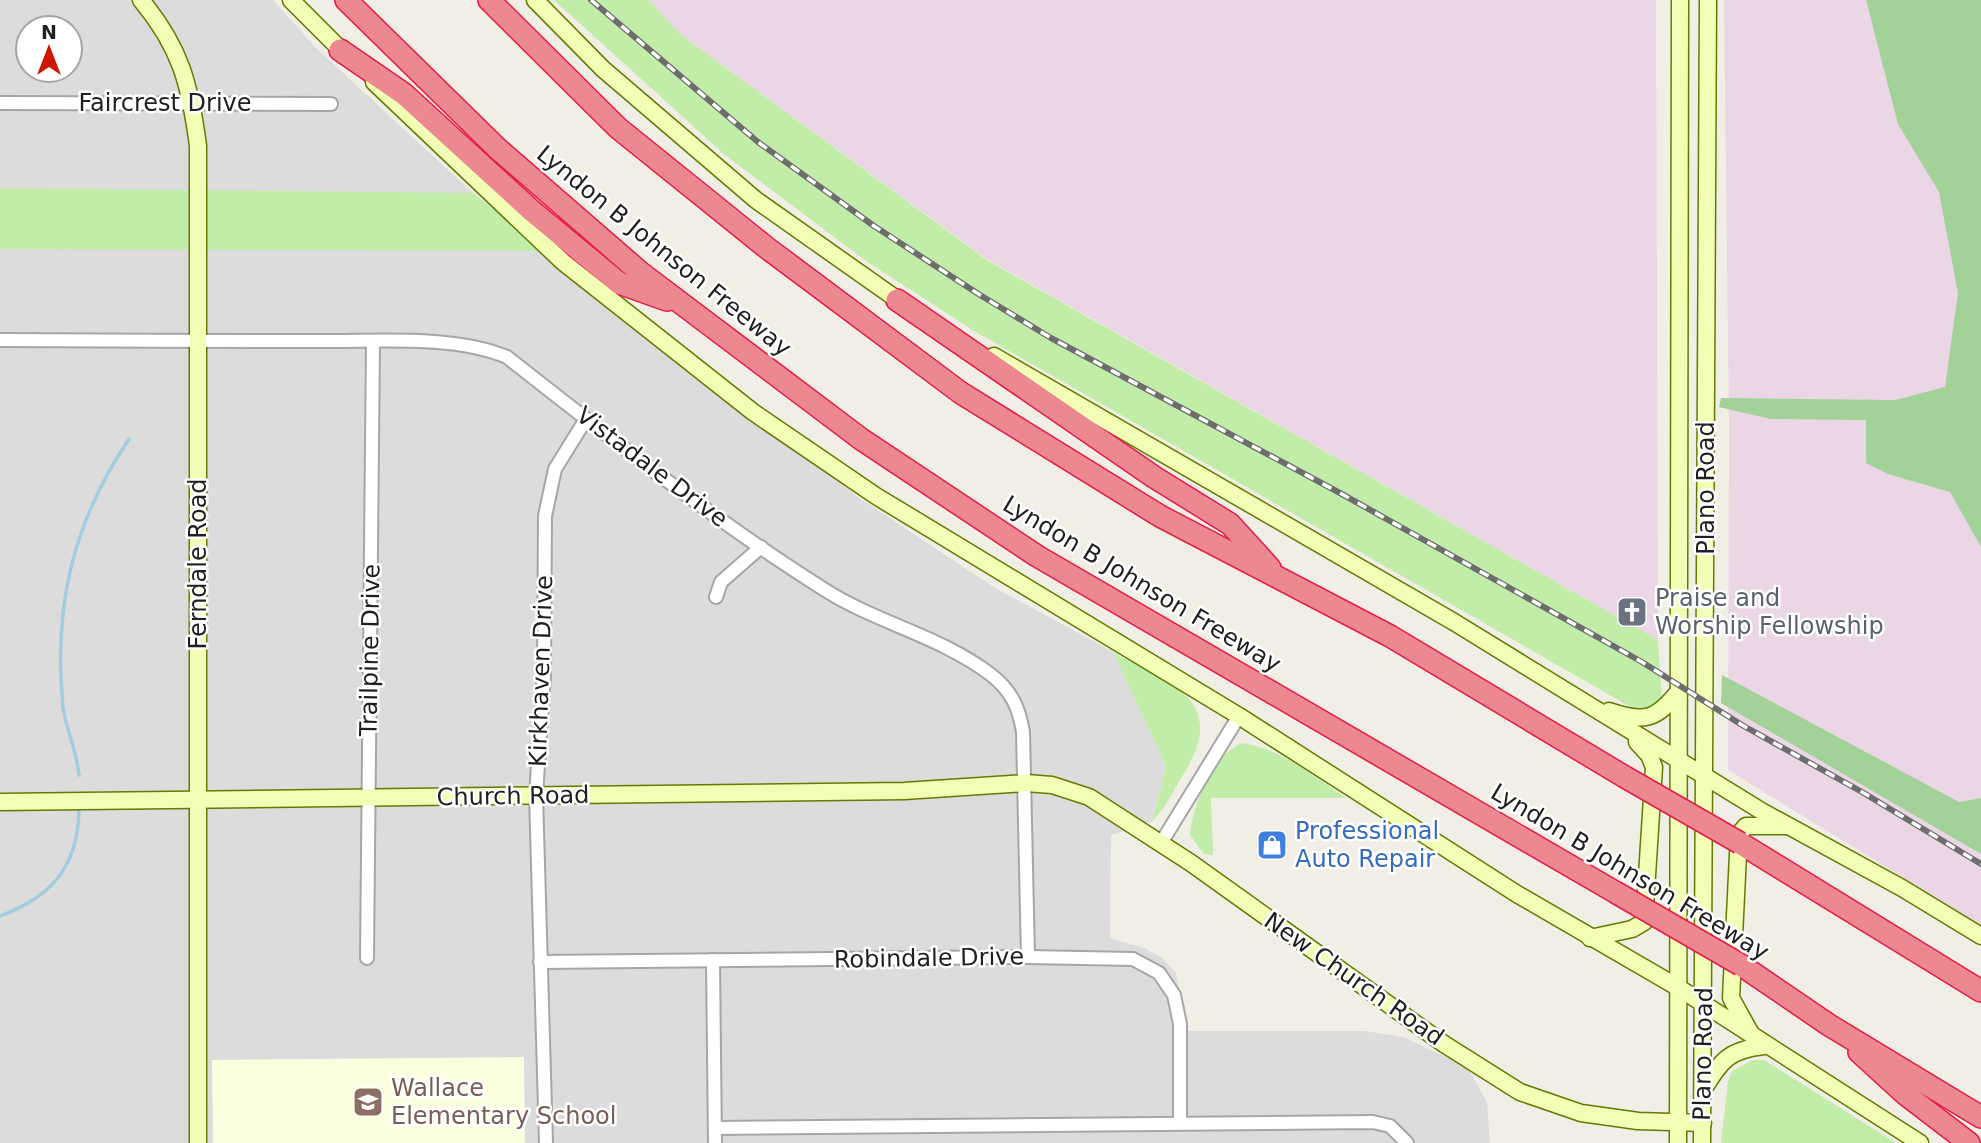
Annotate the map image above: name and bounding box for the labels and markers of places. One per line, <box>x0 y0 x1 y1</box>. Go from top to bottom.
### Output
place label: Praise and Worship Fellowship <box>1655 584 1884 640</box>
church icon: Praise and Worship Fellowship <box>1615 595 1649 629</box>
place label: Professional Auto Repair <box>1295 817 1439 873</box>
shop icon: Professional Auto Repair <box>1255 828 1289 862</box>
place label: Wallace Elementary School <box>391 1074 616 1130</box>
school or university icon: Wallace Elementary School <box>351 1085 385 1119</box>

